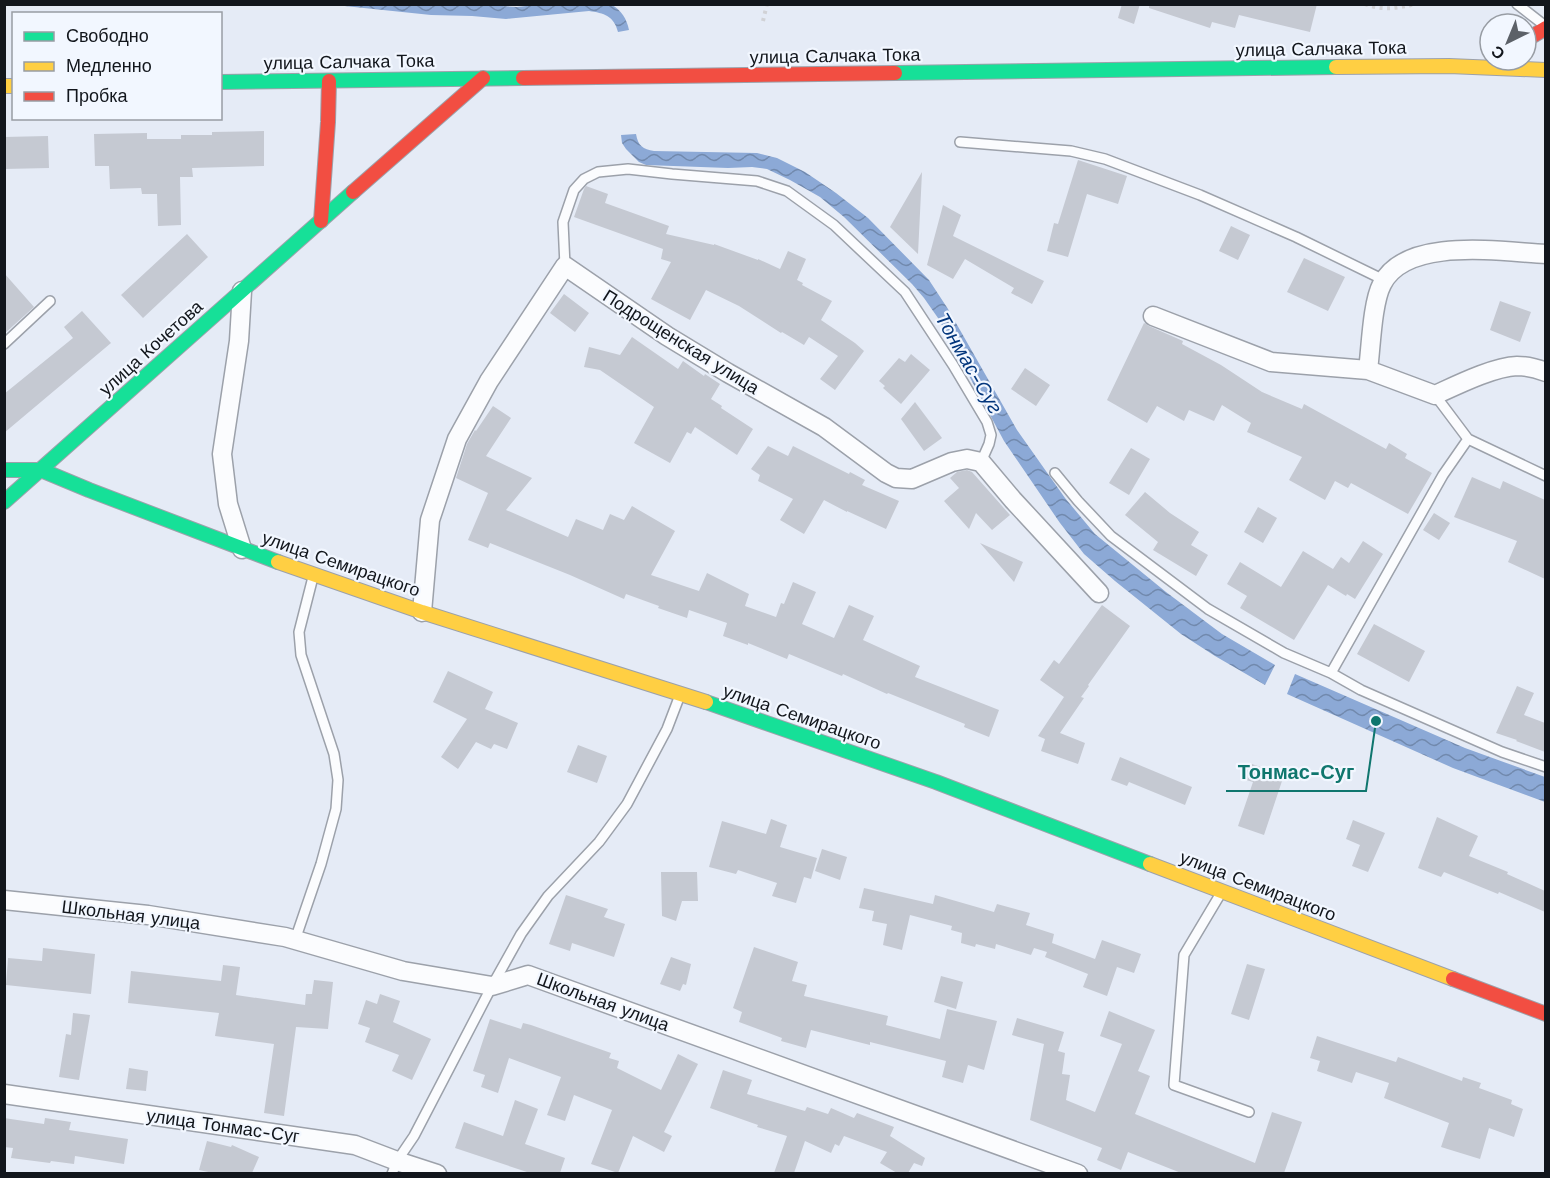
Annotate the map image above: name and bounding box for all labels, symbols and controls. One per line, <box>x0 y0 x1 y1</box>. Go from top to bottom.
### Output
legend <box>12 12 222 120</box>
north arrow <box>1478 12 1538 72</box>
text: Свободно <box>66 25 149 46</box>
street label: улица Салчака Тока <box>1236 36 1407 60</box>
text: С <box>1487 41 1509 63</box>
street label: улица Салчака Тока <box>750 43 921 67</box>
street label: улица Салчака Тока <box>264 49 435 73</box>
text: Медленно <box>66 55 152 76</box>
text: Пробка <box>66 85 129 106</box>
street label: Подрощенская улица <box>599 285 764 399</box>
street label: улица Кочетова <box>95 295 207 400</box>
water label: Тонмас-Суг <box>930 308 1008 418</box>
street label: улица Семирацкого <box>259 527 423 600</box>
street label: улица Семирацкого <box>720 680 884 753</box>
callout: Тонмас-Суг <box>1226 753 1366 791</box>
text: Тонмас-Суг <box>1238 760 1354 784</box>
street label: улица Семирацкого <box>1177 846 1339 925</box>
street label: Школьная улица <box>61 896 202 934</box>
street label: Школьная улица <box>534 968 673 1036</box>
street label: улица Тонмас-Суг <box>145 1104 301 1147</box>

